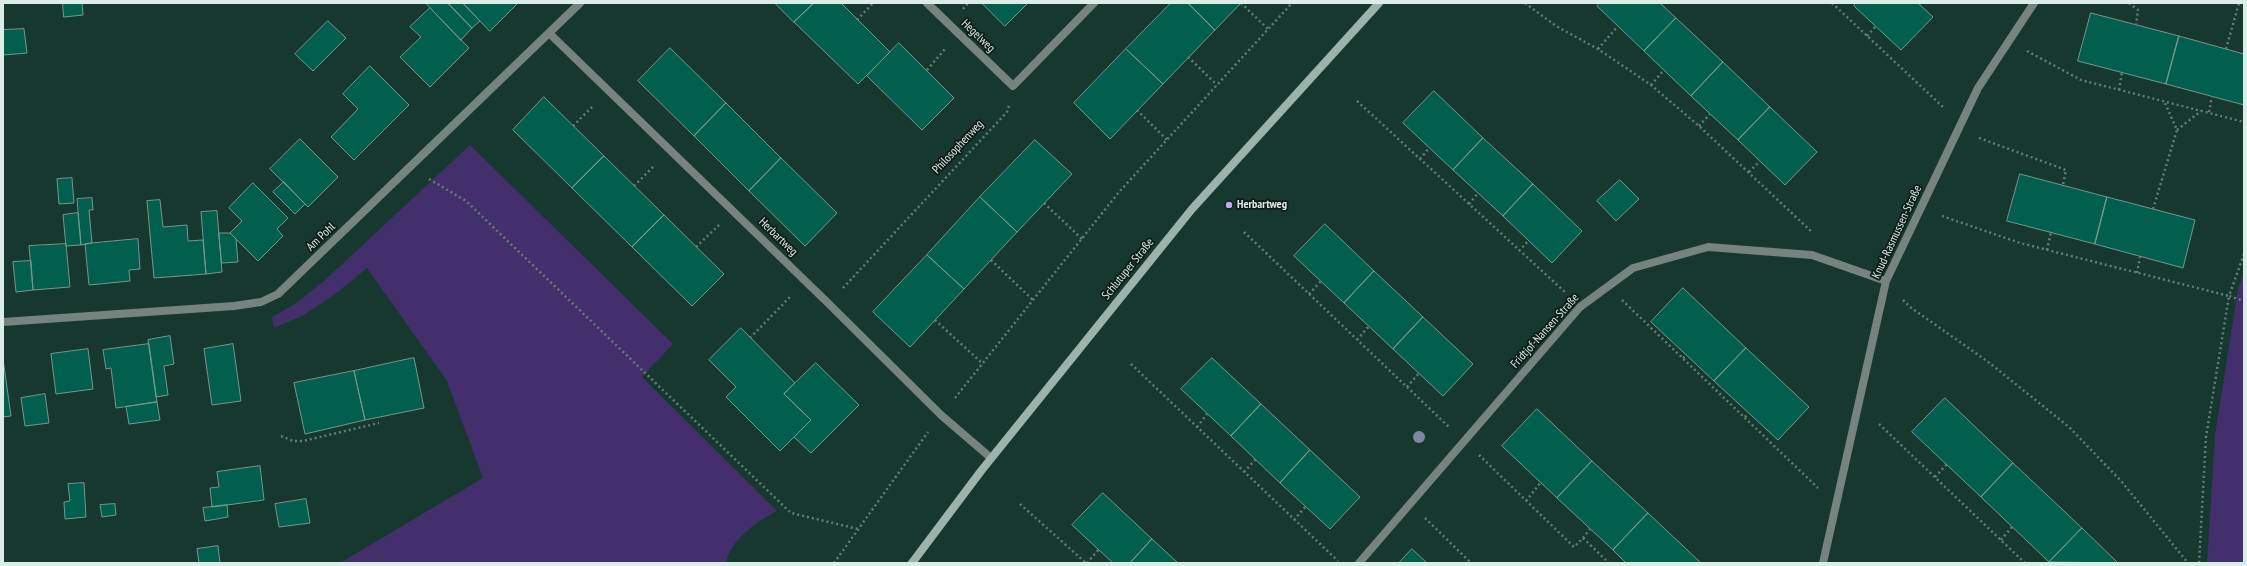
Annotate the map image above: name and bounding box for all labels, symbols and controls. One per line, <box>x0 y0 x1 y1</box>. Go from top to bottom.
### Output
street label: Hegelweg <box>958 16 998 56</box>
street label: Philosophenweg <box>929 117 987 177</box>
street label: Knud-Rasmussen-Straße <box>1869 183 1925 281</box>
place label: Herbartweg <box>1237 198 1287 212</box>
marker: Herbartweg <box>1224 200 1234 210</box>
street label: Herbartweg <box>756 215 800 259</box>
street label: Am Pohl <box>304 220 338 254</box>
street label: Schlutuper Straße <box>1099 236 1157 302</box>
street label: Fridtjof-Nansen-Straße <box>1508 291 1582 371</box>

